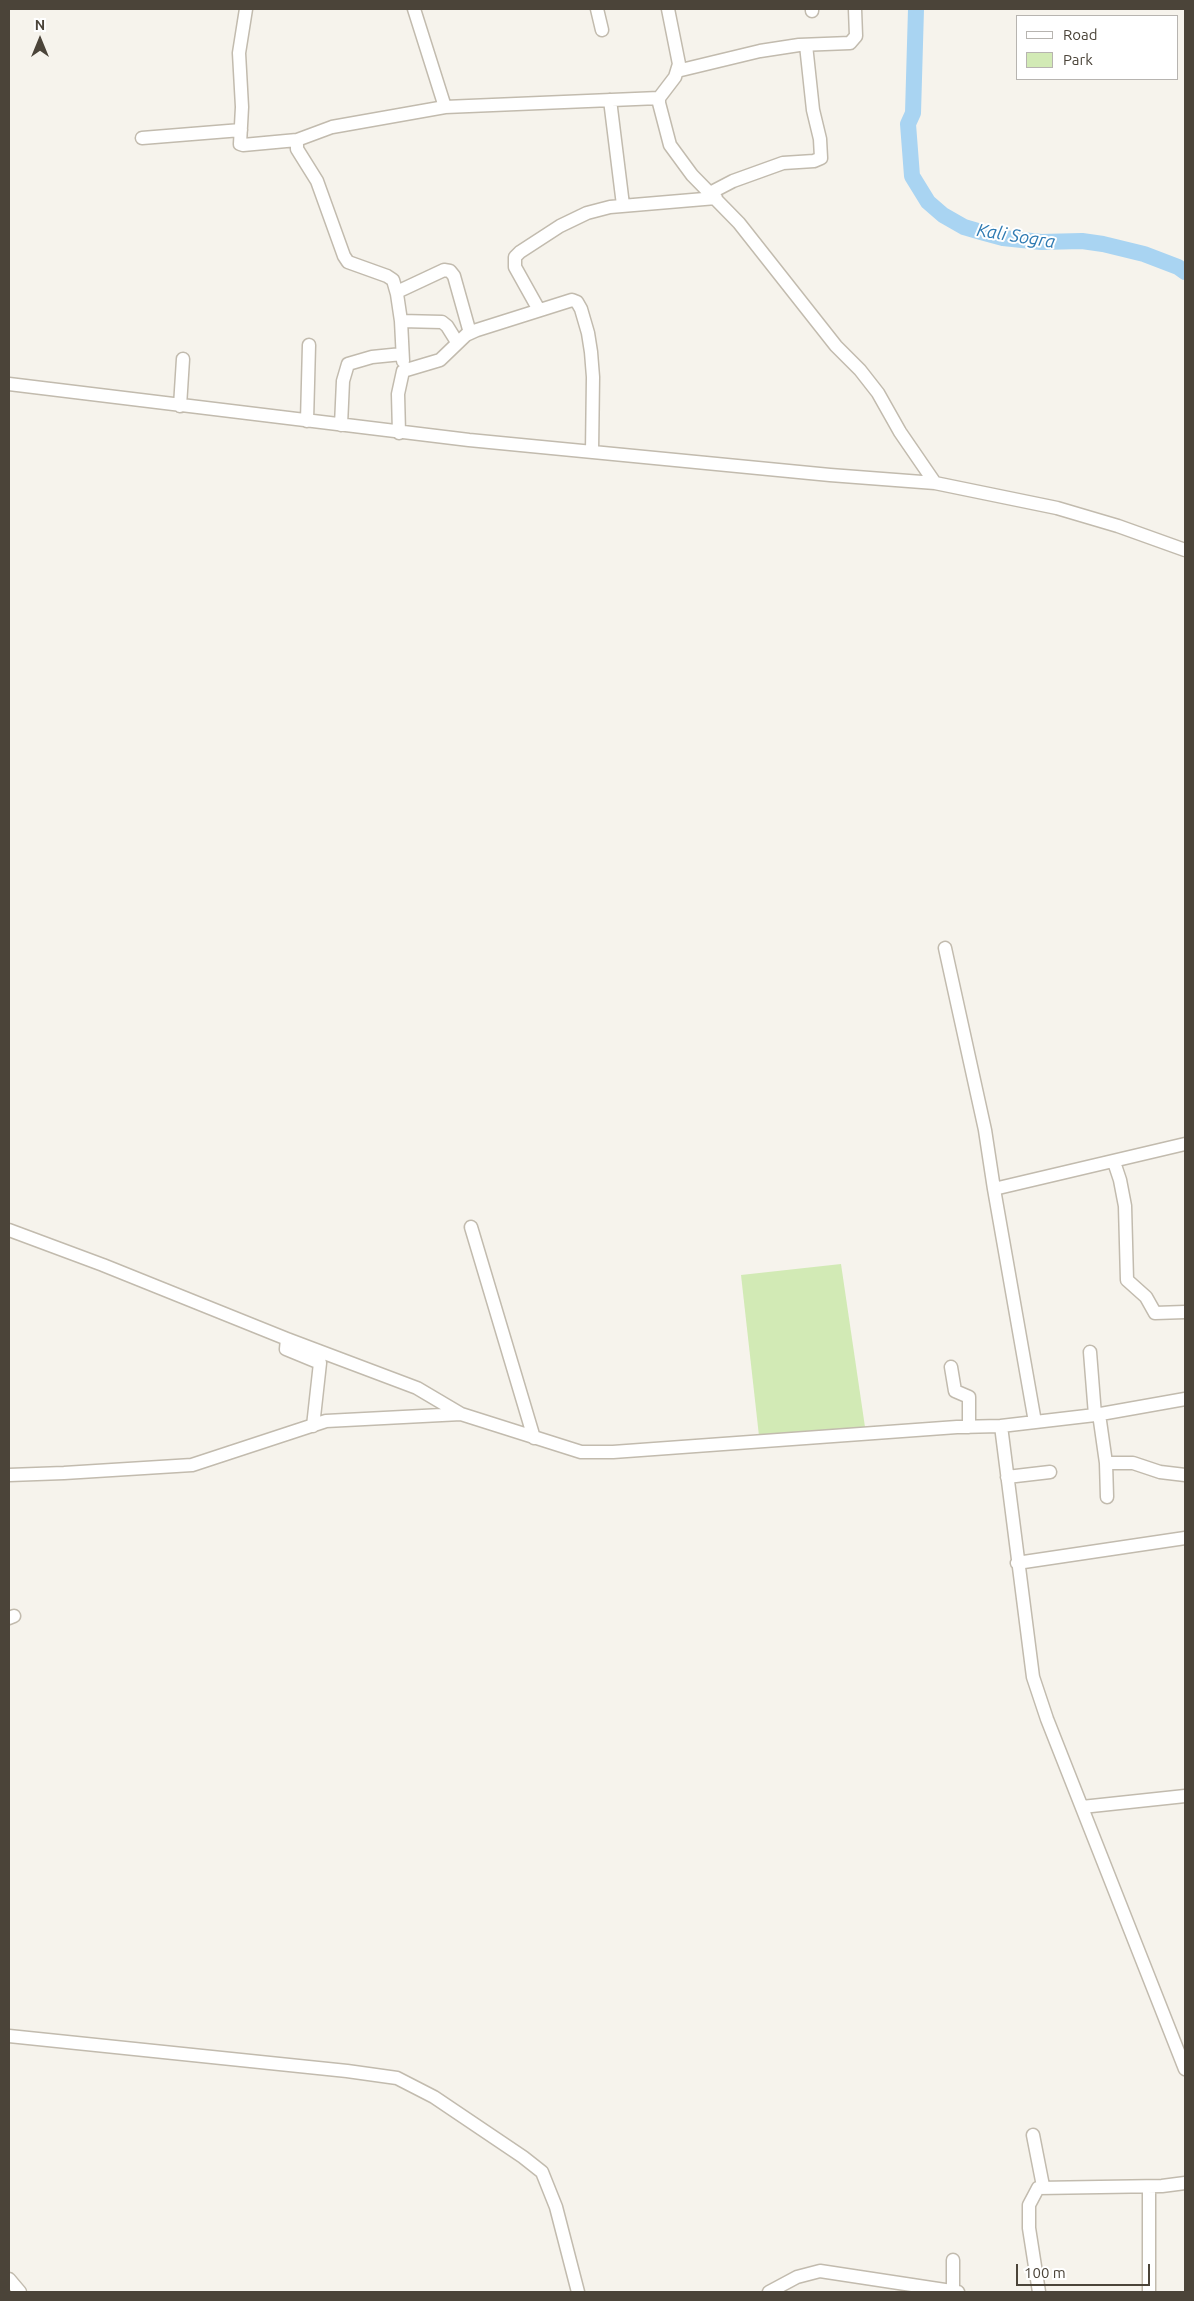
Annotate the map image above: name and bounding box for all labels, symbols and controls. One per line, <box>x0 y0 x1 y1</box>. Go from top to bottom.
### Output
north arrow <box>15 15 65 65</box>
legend <box>1016 15 1179 80</box>
text: N <box>35 17 45 33</box>
text: Road <box>1063 26 1098 43</box>
text: Park <box>1063 51 1093 68</box>
water label: Kali Sogra <box>975 219 1057 253</box>
scale bar <box>1019 2254 1153 2286</box>
text: 100 m <box>1024 2264 1066 2281</box>

